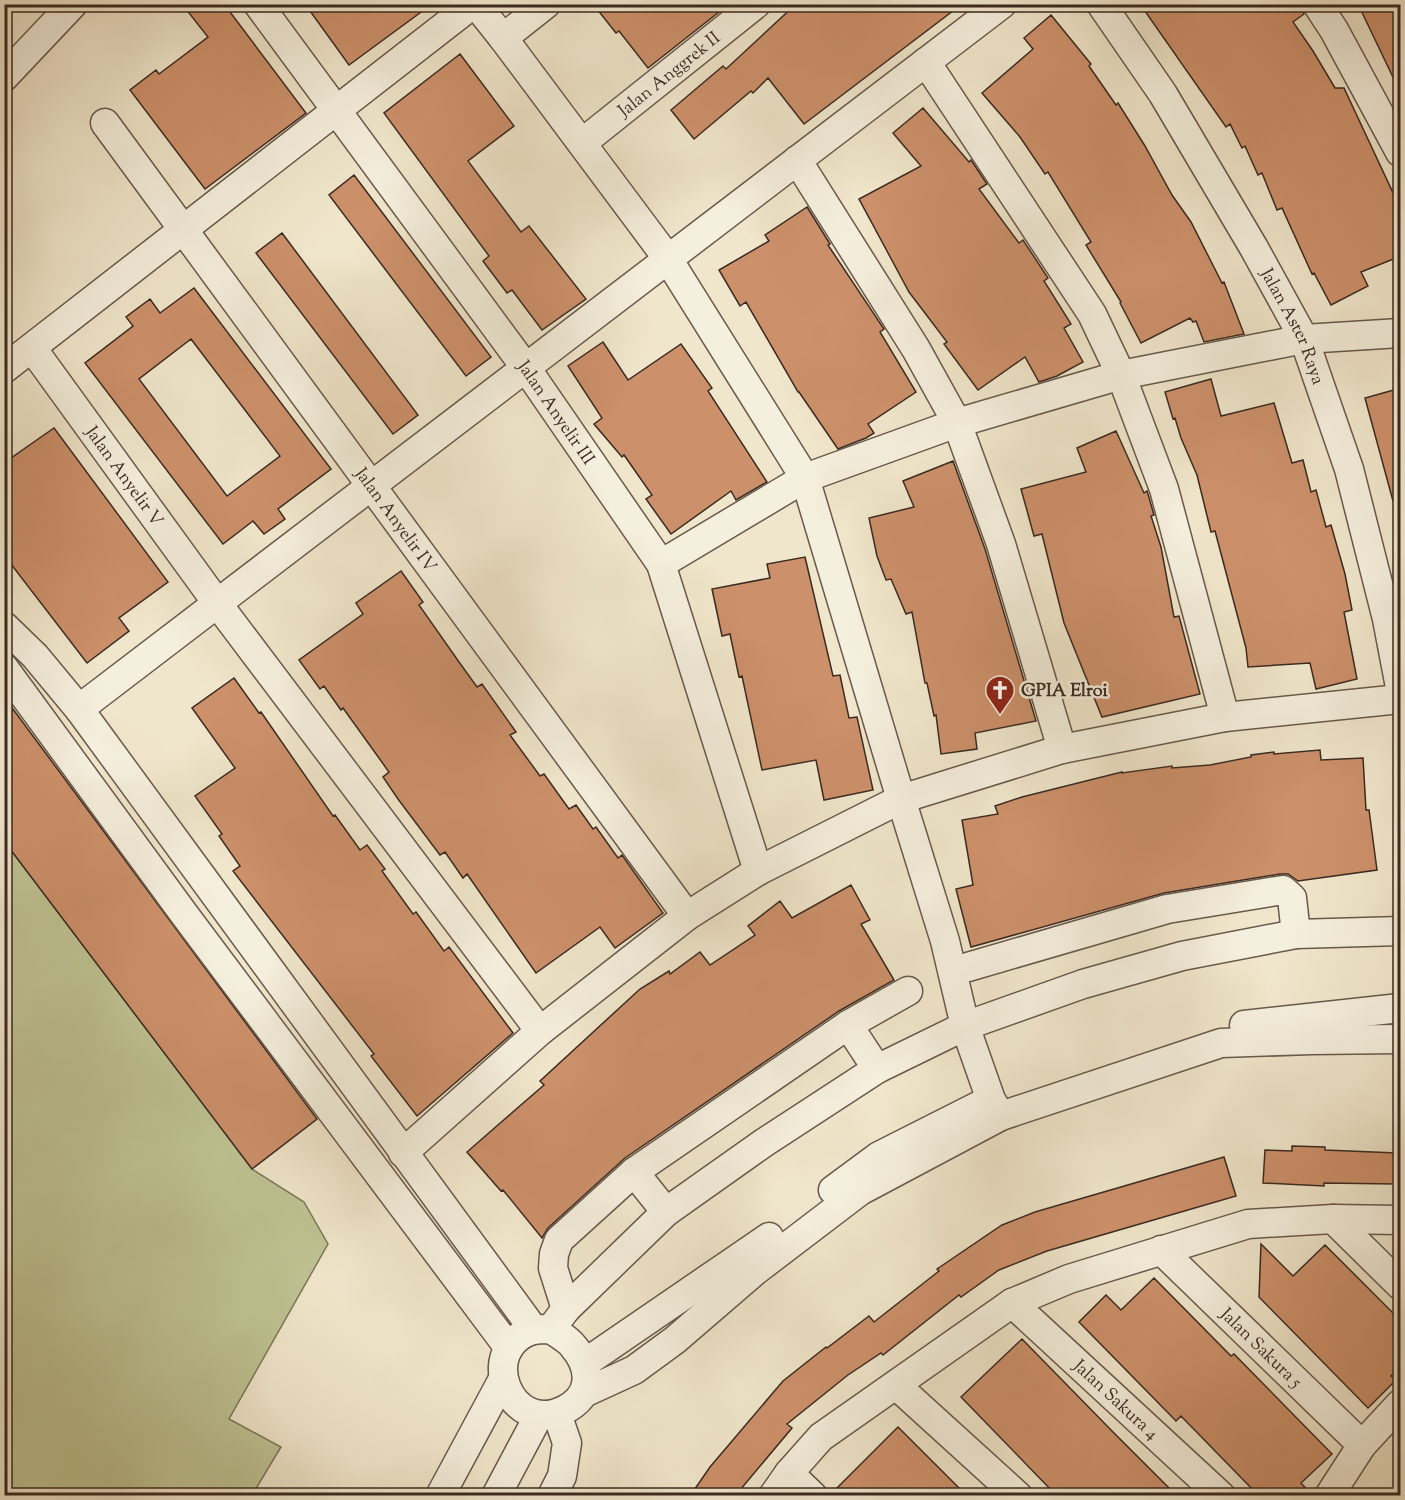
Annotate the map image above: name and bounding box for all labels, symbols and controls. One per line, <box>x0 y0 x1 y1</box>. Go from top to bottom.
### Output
street label: Jalan Anggrek II <box>612 26 727 125</box>
street label: Jalan Aster Raya <box>1252 263 1330 389</box>
street label: Jalan Anyelir III <box>509 355 600 471</box>
street label: Jalan Anyelir V <box>77 421 169 533</box>
street label: Jalan Anyelir IV <box>347 462 442 579</box>
church icon: GPIA Elroi <box>984 674 1016 716</box>
place label: GPIA Elroi <box>1021 679 1109 705</box>
street label: Jalan Sakura 5 <box>1213 1302 1307 1395</box>
street label: Jalan Sakura 4 <box>1066 1354 1164 1447</box>

